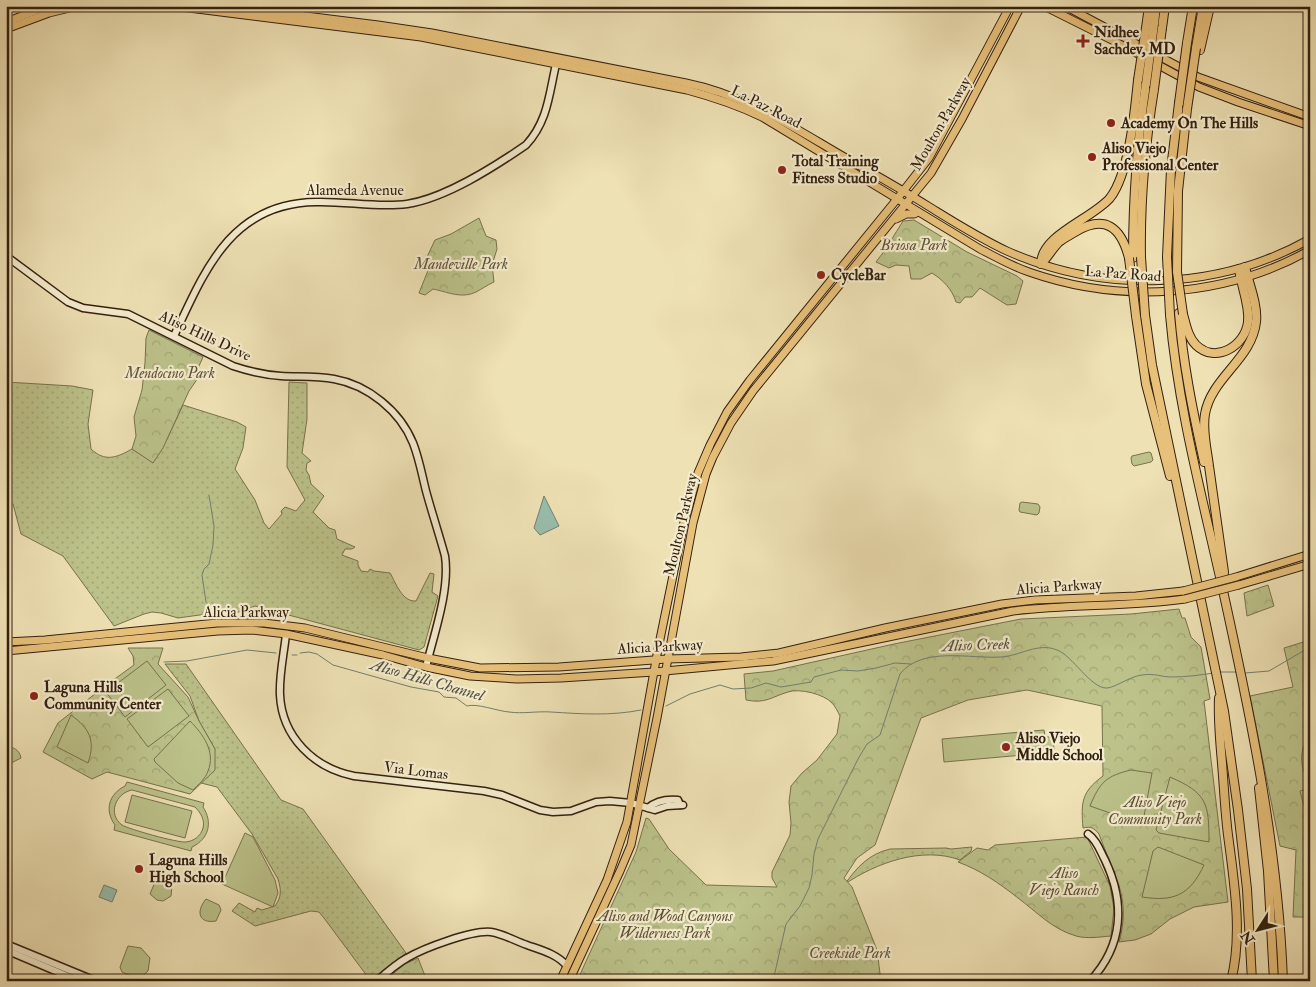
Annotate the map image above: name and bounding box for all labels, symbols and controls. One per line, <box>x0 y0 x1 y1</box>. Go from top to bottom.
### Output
place label: Nidhee Sachdev, MD <box>1093 23 1176 59</box>
marker: Nidhee Sachdev, MD <box>1076 34 1090 48</box>
street label: Moulton Parkway <box>907 73 976 174</box>
street label: La Paz Road <box>728 81 805 133</box>
place label: Academy On The Hills <box>1120 114 1258 134</box>
marker: Academy On The Hills <box>1105 117 1117 129</box>
place label: Aliso Viejo Professional Center <box>1101 139 1219 175</box>
marker: Aliso Viejo Professional Center <box>1086 151 1098 163</box>
place label: Total Training Fitness Studio <box>791 152 879 188</box>
marker: Total Training Fitness Studio <box>776 164 788 176</box>
street label: Alameda Avenue <box>305 181 404 200</box>
park label: Briosa Park <box>880 236 947 255</box>
park label: Mandeville Park <box>413 255 508 274</box>
street label: La Paz Road <box>1084 262 1162 286</box>
place label: CycleBar <box>831 266 886 286</box>
marker: CycleBar <box>815 269 827 281</box>
street label: Aliso Hills Drive <box>155 306 254 366</box>
park label: Mendocino Park <box>124 364 215 383</box>
street label: Moulton Parkway <box>660 471 702 578</box>
street label: Alicia Parkway <box>1015 575 1103 600</box>
street label: Alicia Parkway <box>202 603 289 622</box>
water label: Aliso Creek <box>940 634 1011 656</box>
street label: Alicia Parkway <box>616 635 704 659</box>
water label: Aliso Hills Channel <box>366 654 487 706</box>
place label: Laguna Hills Community Center <box>44 678 161 715</box>
marker: Laguna Hills Community Center <box>28 690 40 702</box>
place label: Aliso Viejo Middle School <box>1015 729 1103 765</box>
marker: Aliso Viejo Middle School <box>1000 741 1012 753</box>
street label: Via Lomas <box>383 758 449 784</box>
park label: Aliso Viejo Community Park <box>1108 793 1202 829</box>
place label: Laguna Hills High School <box>149 851 227 888</box>
marker: Laguna Hills High School <box>133 863 145 875</box>
park label: Aliso Viejo Ranch <box>1029 864 1099 900</box>
north arrow <box>1234 904 1284 954</box>
park label: Aliso and Wood Canyons Wilderness Park <box>595 907 734 943</box>
text: N <box>1237 927 1259 948</box>
park label: Creekside Park <box>809 944 891 963</box>

